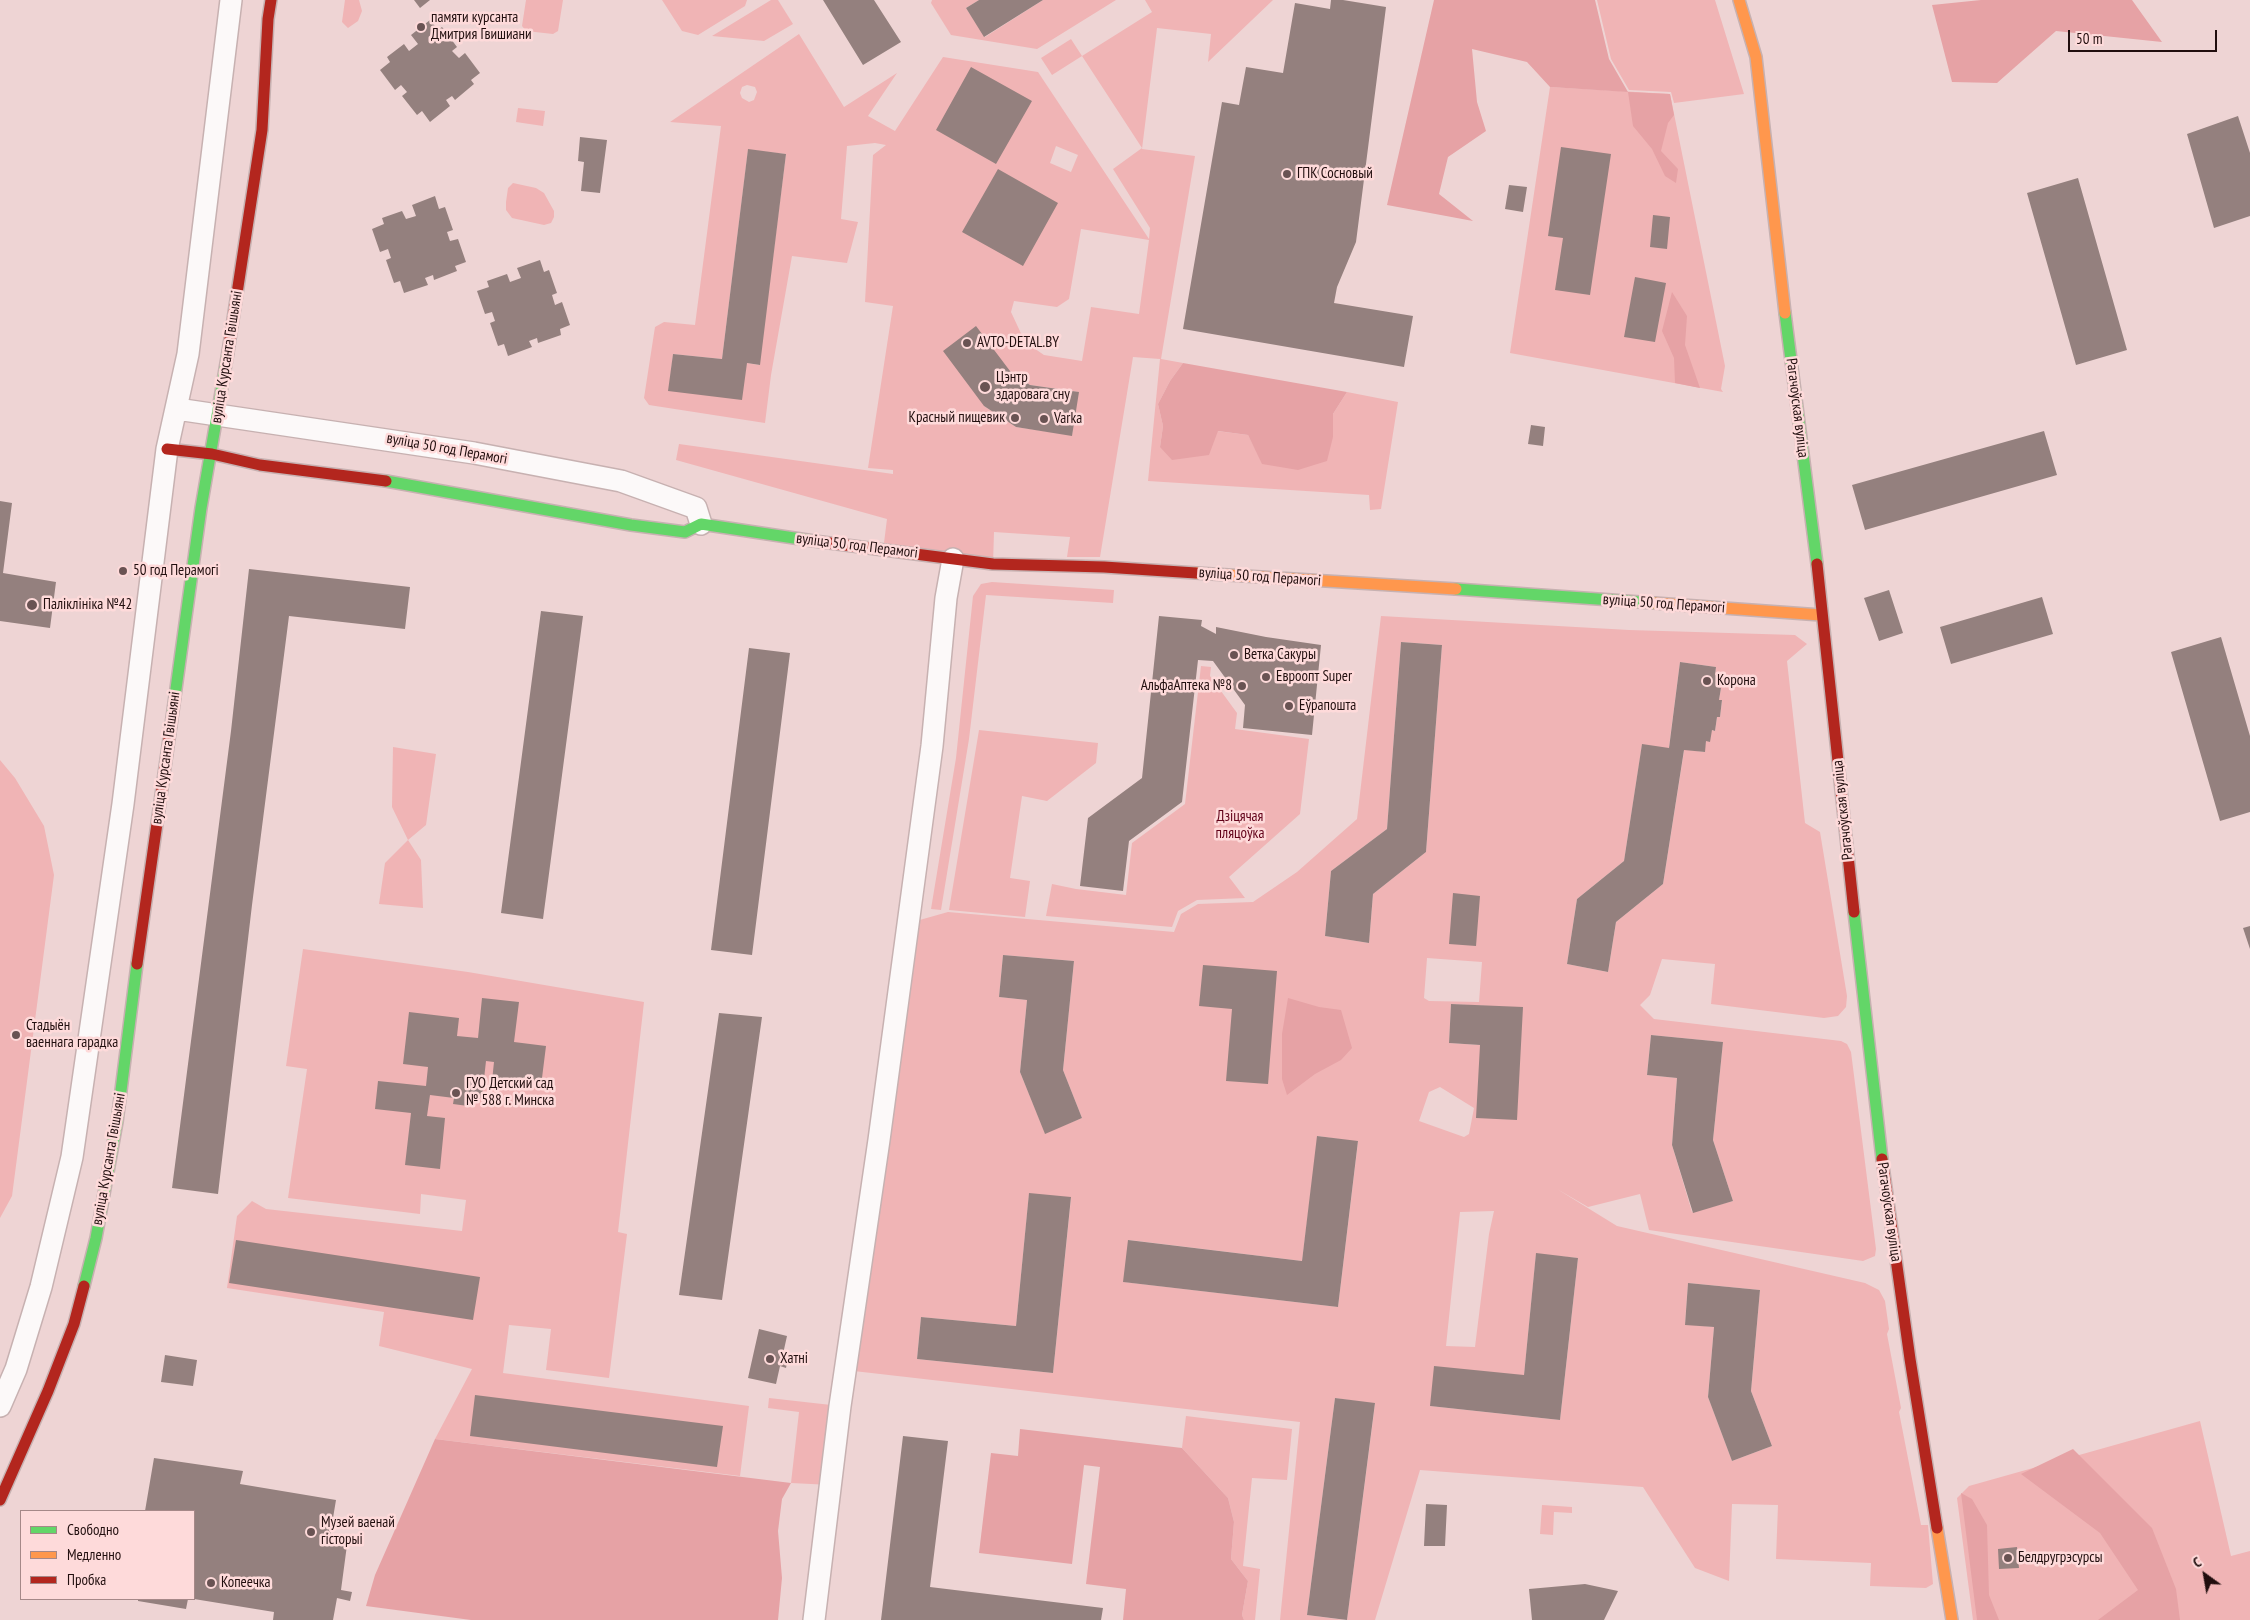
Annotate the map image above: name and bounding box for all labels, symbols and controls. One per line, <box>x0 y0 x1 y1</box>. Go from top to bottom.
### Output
place label: памяти курсанта Дмитрия Гвишиани <box>431 9 532 44</box>
scale bar <box>2070 20 2219 52</box>
marker: памяти курсанта Дмитрия Гвишиани <box>415 21 427 33</box>
text: 50 m <box>2076 29 2102 48</box>
place label: ГПК Сосновый <box>1297 165 1373 183</box>
marker: ГПК Сосновый <box>1281 168 1293 180</box>
street label: вуліца Курсанта Гвішыяні <box>208 290 246 424</box>
place label: AVTO-DETAL.BY <box>977 334 1059 352</box>
marker: AVTO-DETAL.BY <box>961 337 973 349</box>
street label: Рагачоўская вуліца <box>1782 357 1812 459</box>
place label: Цэнтр здаровага сну <box>996 369 1070 404</box>
marker: Цэнтр здаровага сну <box>978 380 992 394</box>
place label: Красный пищевик <box>909 409 1005 427</box>
place label: Varka <box>1054 410 1082 428</box>
marker: Красный пищевик <box>1009 412 1021 424</box>
marker: Varka <box>1038 413 1050 425</box>
street label: вуліца 50 год Перамогі <box>385 430 509 468</box>
street label: вуліца 50 год Перамогі <box>795 530 919 562</box>
place label: 50 год Перамогі <box>133 562 219 580</box>
street label: вуліца 50 год Перамогі <box>1198 564 1322 590</box>
marker: 50 год Перамогі <box>117 565 129 577</box>
street label: вуліца 50 год Перамогі <box>1602 591 1726 617</box>
place label: Паліклініка №42 <box>43 596 132 614</box>
marker: Паліклініка №42 <box>25 598 39 612</box>
place label: Ветка Сакуры <box>1244 646 1316 664</box>
marker: Ветка Сакуры <box>1228 649 1240 661</box>
place label: Евроопт Super <box>1276 668 1352 686</box>
marker: Евроопт Super <box>1260 671 1272 683</box>
place label: Корона <box>1717 672 1756 690</box>
marker: Корона <box>1701 675 1713 687</box>
place label: АльфаАптека №8 <box>1141 677 1232 695</box>
marker: АльфаАптека №8 <box>1236 680 1248 692</box>
street label: вуліца Курсанта Гвішыяні <box>148 690 184 826</box>
place label: Еўрапошта <box>1299 697 1356 715</box>
marker: Еўрапошта <box>1283 700 1295 712</box>
street label: Рагачоўская вуліца <box>1829 759 1857 861</box>
park label: Дзіцячая пляцоўка <box>1216 808 1264 843</box>
place label: Стадыён ваеннага гарадка <box>26 1017 118 1052</box>
marker: Стадыён ваеннага гарадка <box>10 1029 22 1041</box>
place label: ГУО Детский сад № 588 г. Минска <box>466 1075 554 1110</box>
marker: ГУО Детский сад № 588 г. Минска <box>450 1087 462 1099</box>
street label: вуліца Курсанта Гвішыяні <box>89 1092 129 1226</box>
street label: Рагачоўская вуліца <box>1873 1161 1905 1263</box>
place label: Хатні <box>780 1350 808 1368</box>
marker: Хатні <box>764 1353 776 1365</box>
legend <box>20 1510 195 1600</box>
place label: Музей ваенай гісторыі <box>321 1514 395 1549</box>
text: Свободно <box>67 1520 119 1539</box>
marker: Музей ваенай гісторыі <box>305 1526 317 1538</box>
text: Медленно <box>67 1545 121 1564</box>
place label: Белдругрэсурсы <box>2018 1549 2103 1567</box>
north arrow <box>2180 1550 2230 1600</box>
marker: Белдругрэсурсы <box>2002 1552 2014 1564</box>
text: С <box>2190 1553 2205 1572</box>
text: Пробка <box>67 1570 106 1589</box>
place label: Копеечка <box>221 1574 271 1592</box>
marker: Копеечка <box>205 1577 217 1589</box>

